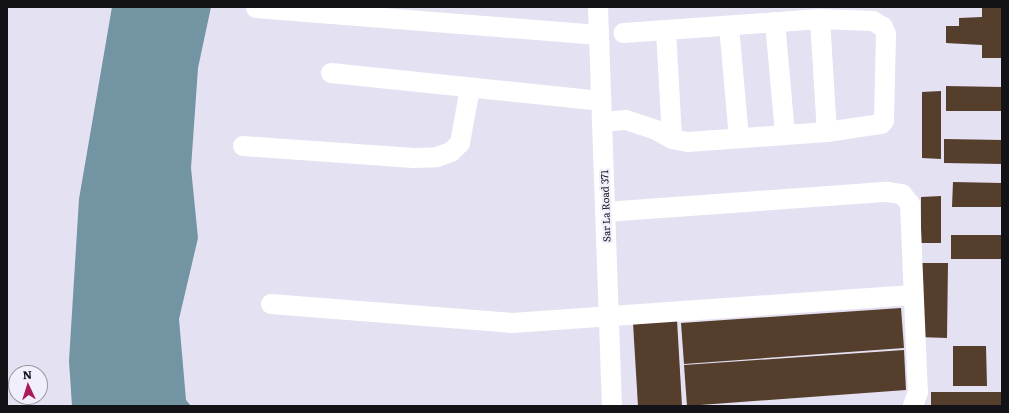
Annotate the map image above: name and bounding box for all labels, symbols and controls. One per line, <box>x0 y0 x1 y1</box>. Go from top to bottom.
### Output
street label: Sar La Road 371 <box>598 170 612 242</box>
north arrow <box>8 365 48 405</box>
text: N <box>22 366 32 382</box>

